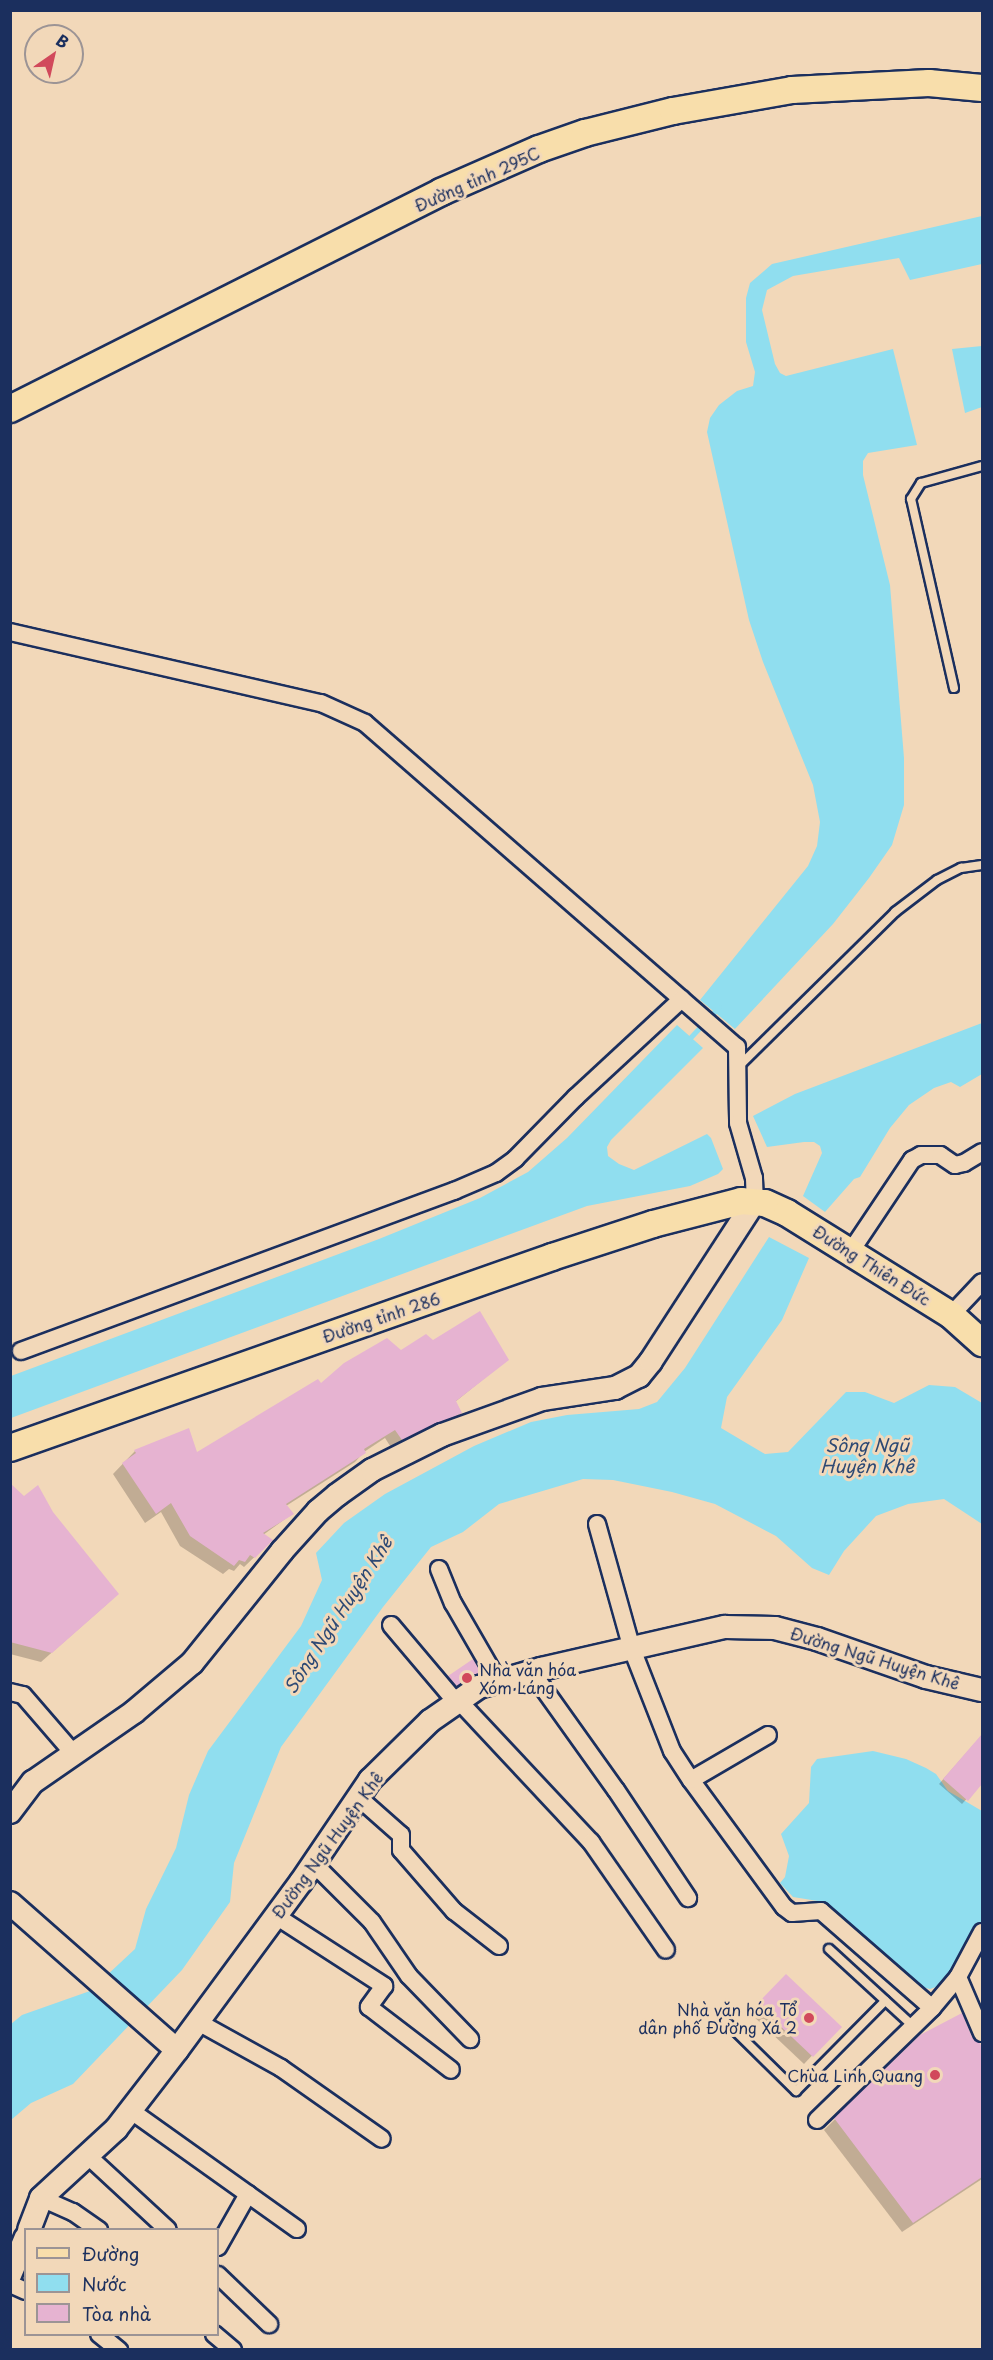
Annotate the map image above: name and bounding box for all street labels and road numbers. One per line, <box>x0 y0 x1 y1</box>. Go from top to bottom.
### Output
street label: Đường tỉnh 295C <box>412 143 542 215</box>
street label: Đường Thiên Đức <box>809 1221 935 1309</box>
street label: Đường tỉnh 286 <box>320 1288 442 1346</box>
street label: Đường Ngũ Huyện Khê <box>788 1623 962 1693</box>
street label: Đường Ngũ Huyện Khê <box>267 1768 387 1922</box>

